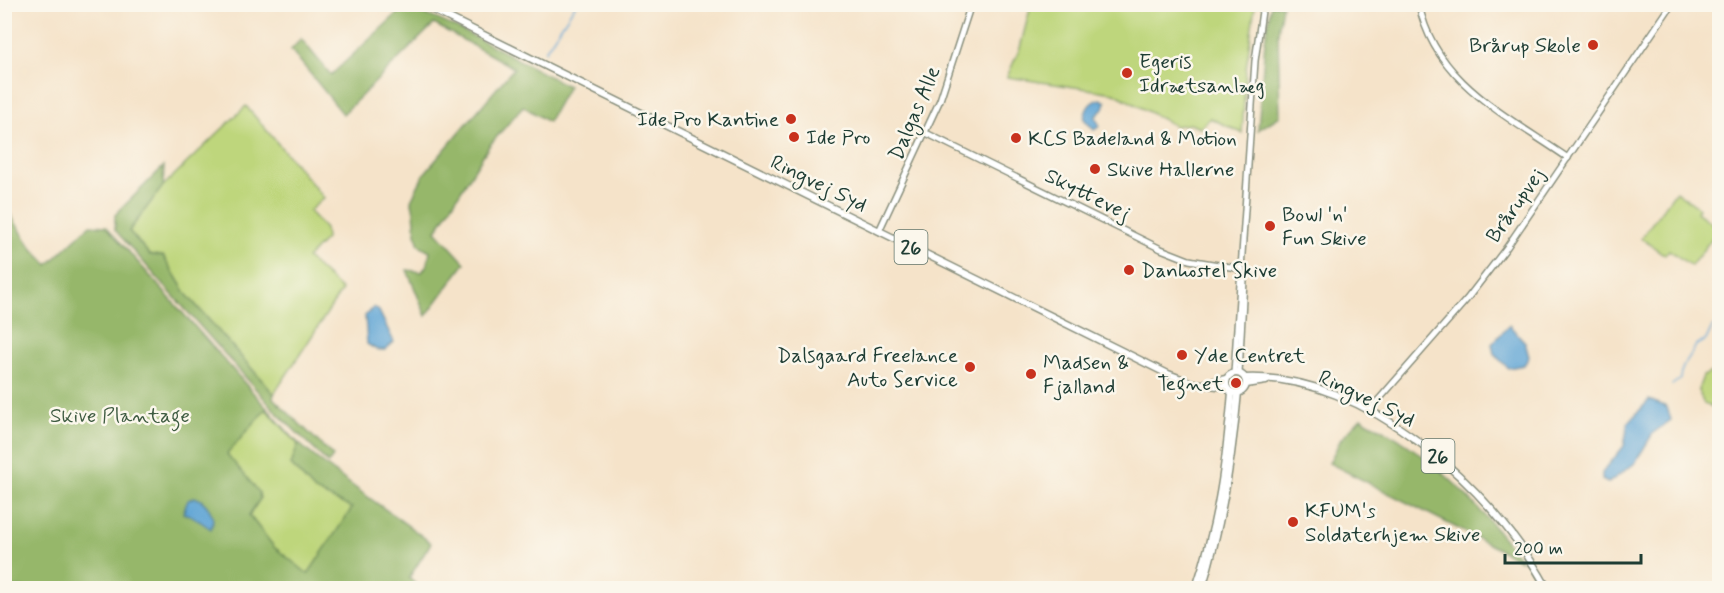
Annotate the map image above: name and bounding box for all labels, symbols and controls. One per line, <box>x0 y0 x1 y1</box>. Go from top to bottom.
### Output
place label: Brårup Skole <box>1469 32 1581 60</box>
marker: Brårup Skole <box>1586 38 1600 52</box>
place label: Egeris Idrætsanlæg <box>1139 48 1265 100</box>
street label: Dalgas Alle <box>883 62 948 165</box>
marker: Egeris Idrætsanlæg <box>1120 66 1134 80</box>
place label: Ide Pro Kantine <box>637 106 779 134</box>
marker: Ide Pro Kantine <box>784 112 798 126</box>
place label: Ide Pro <box>806 124 871 152</box>
place label: KCS Badeland & Motion <box>1028 125 1237 153</box>
marker: Ide Pro <box>787 130 801 144</box>
marker: KCS Badeland & Motion <box>1009 131 1023 145</box>
street label: Ringvej Syd <box>765 148 872 220</box>
place label: Skive Hallerne <box>1107 156 1234 184</box>
street label: Skyttevej <box>1040 162 1135 228</box>
marker: Skive Hallerne <box>1088 162 1102 176</box>
street label: Brårupvej <box>1480 162 1552 249</box>
place label: Bowl 'n' Fun Skive <box>1282 201 1367 253</box>
marker: Bowl 'n' Fun Skive <box>1263 219 1277 233</box>
road number: 26 <box>894 230 928 264</box>
place label: Danhostel Skive <box>1141 257 1277 285</box>
marker: Danhostel Skive <box>1122 263 1136 277</box>
place label: Dalsgaard Freelance Auto Service <box>777 342 958 394</box>
place label: Yde Centret <box>1194 342 1306 370</box>
marker: Yde Centret <box>1175 348 1189 362</box>
place label: Madsen & Fjalland <box>1043 349 1129 401</box>
marker: Dalsgaard Freelance Auto Service <box>963 360 977 374</box>
street label: Ringvej Syd <box>1313 363 1420 435</box>
marker: Madsen & Fjalland <box>1024 367 1038 381</box>
place label: Tegnet <box>1157 370 1225 400</box>
marker: Tegnet <box>1229 376 1243 390</box>
park label: Skive Plantage <box>50 402 190 432</box>
road number: 26 <box>1422 439 1454 473</box>
place label: KFUM's Soldaterhjem Skive <box>1305 497 1480 549</box>
marker: KFUM's Soldaterhjem Skive <box>1286 515 1300 529</box>
scale bar <box>1505 527 1642 565</box>
text: 200 m <box>1514 537 1563 561</box>

